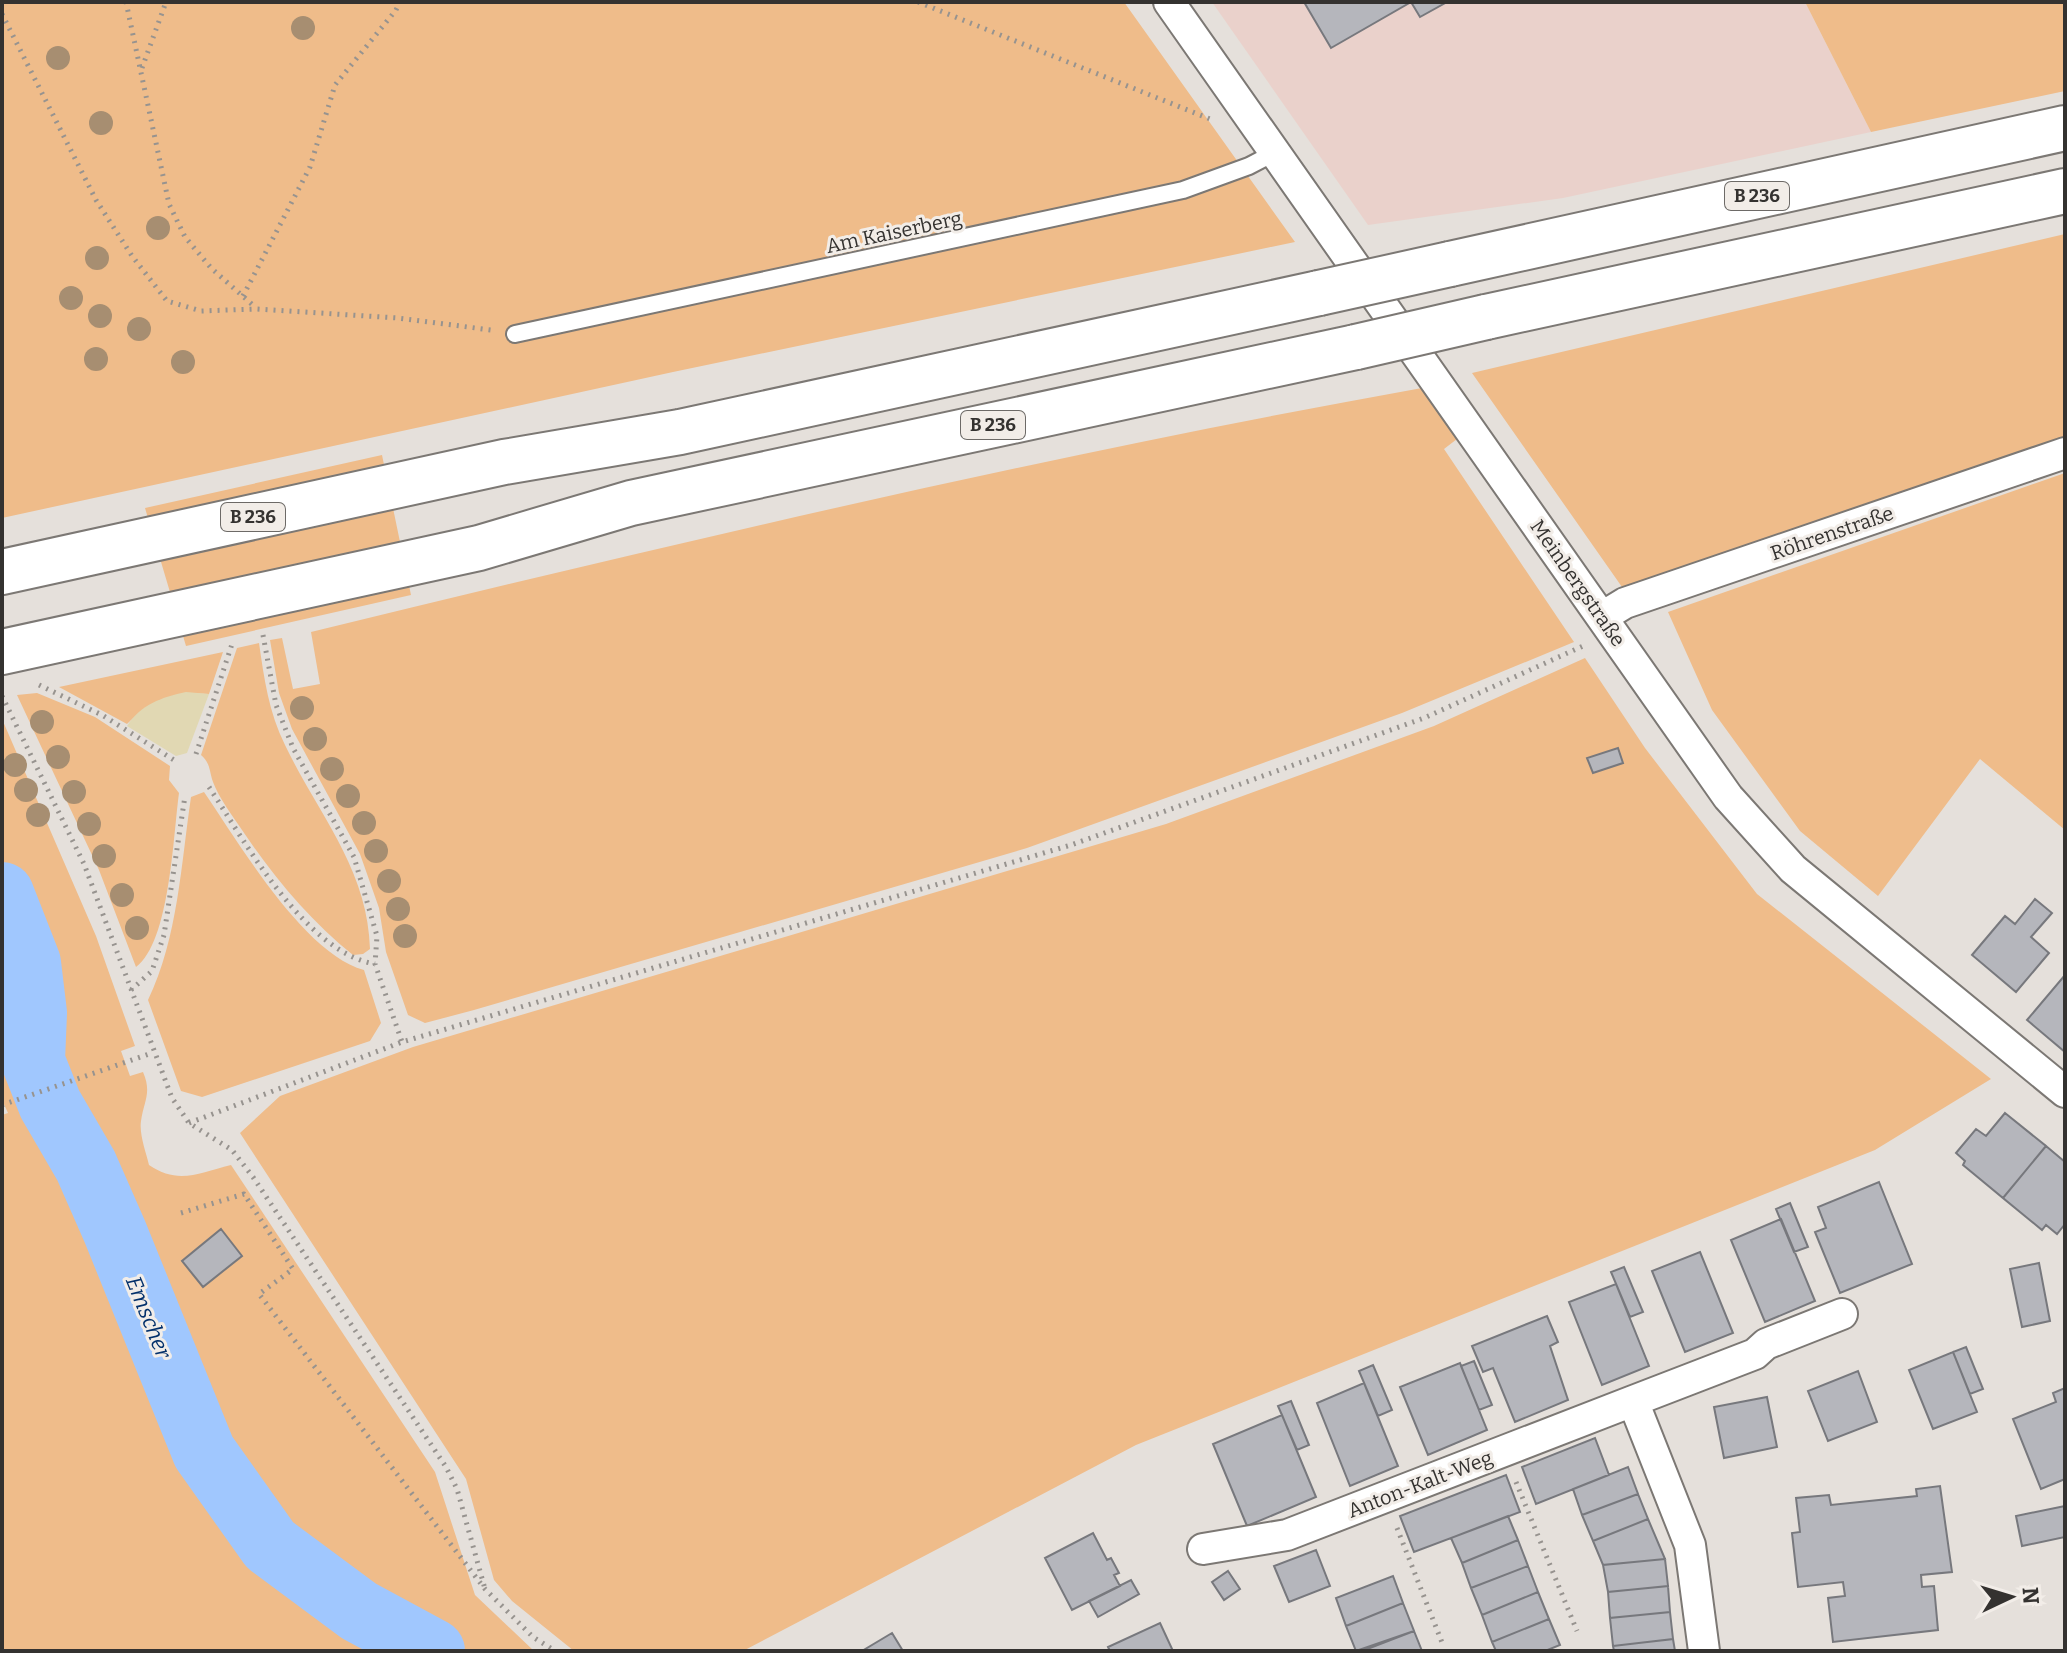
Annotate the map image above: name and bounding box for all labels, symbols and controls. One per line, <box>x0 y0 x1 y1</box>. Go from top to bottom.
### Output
road number: B 236 <box>1725 182 1789 210</box>
street label: Am Kaiserberg <box>824 206 964 258</box>
road number: B 236 <box>961 411 1025 439</box>
street label: Röhrenstraße <box>1767 501 1897 565</box>
road number: B 236 <box>221 503 285 531</box>
street label: Meinbergstraße <box>1526 515 1630 651</box>
water label: Emscher <box>120 1272 178 1363</box>
street label: Anton-Kalt-Weg <box>1344 1445 1496 1523</box>
north arrow <box>1971 1557 2051 1637</box>
text: N <box>2016 1586 2045 1605</box>

